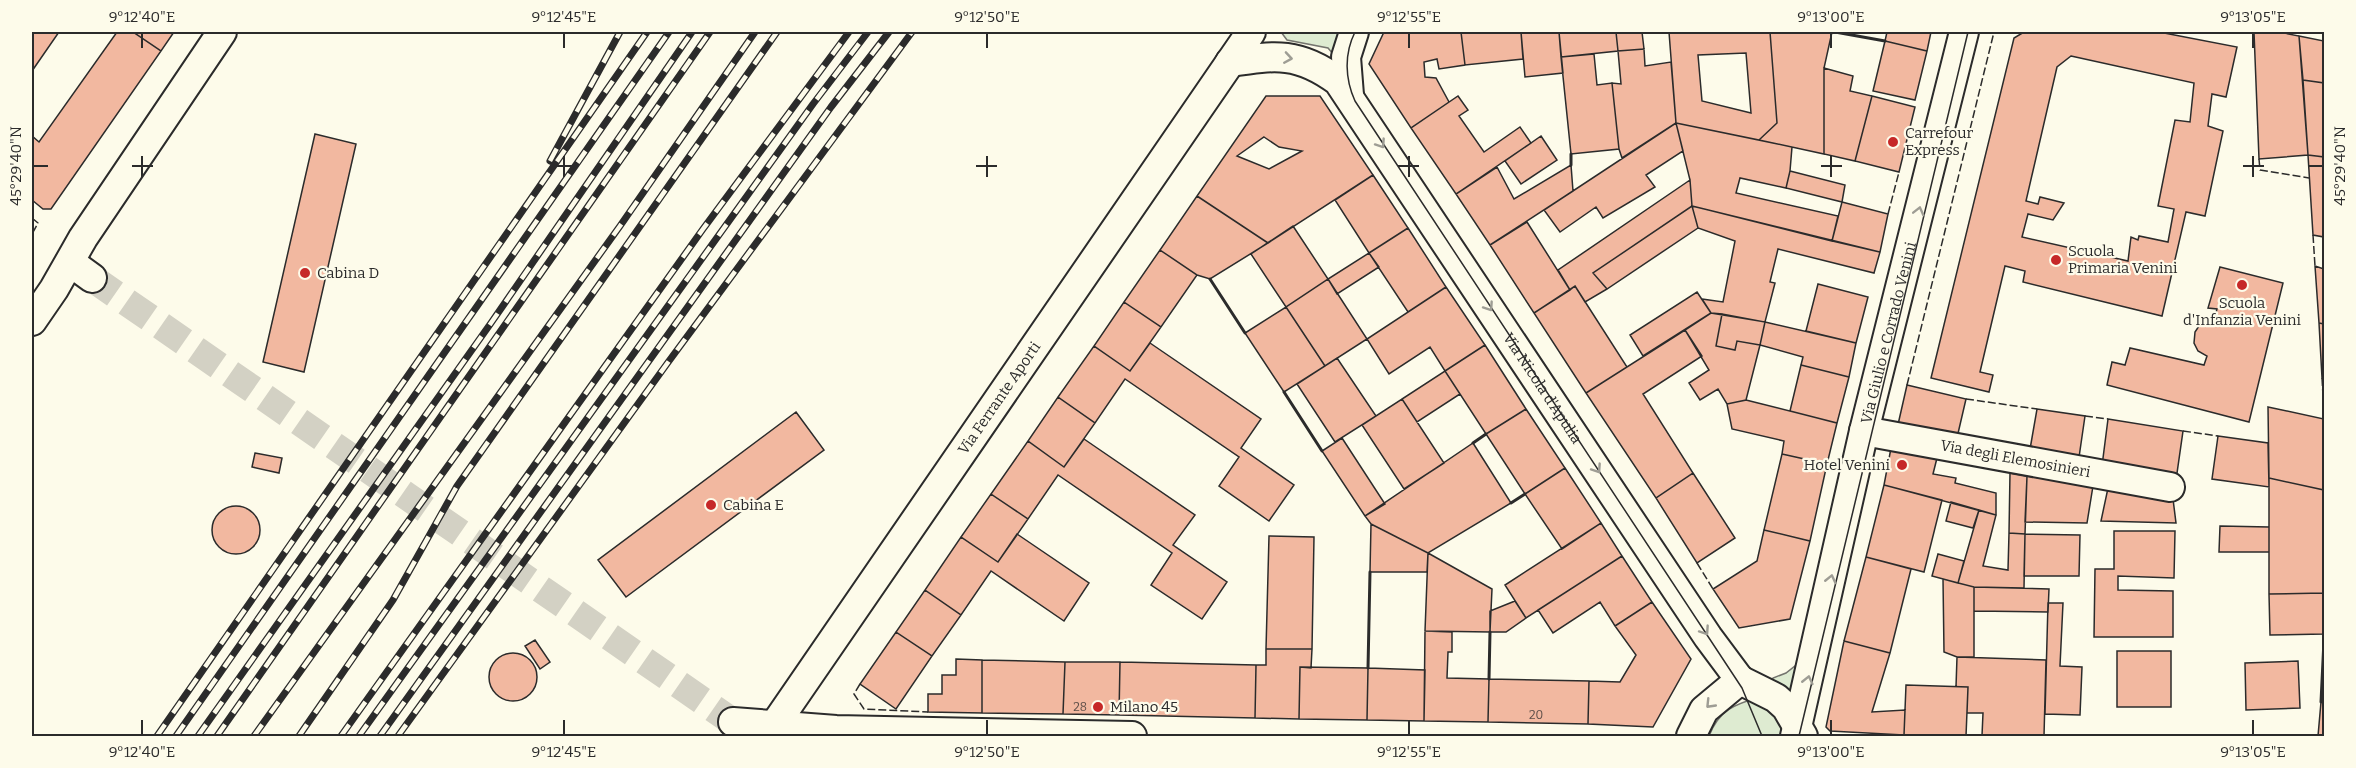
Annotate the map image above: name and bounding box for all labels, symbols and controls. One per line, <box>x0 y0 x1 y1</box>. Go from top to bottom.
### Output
text: 9°12'40"E <box>109 8 175 26</box>
text: 9°12'45"E <box>532 8 596 26</box>
text: 9°12'50"E <box>954 8 1020 26</box>
text: 9°12'55"E <box>1377 8 1441 26</box>
text: 9°13'00"E <box>1797 8 1865 26</box>
text: 9°13'05"E <box>2220 8 2286 26</box>
one-way arrow <box>1284 51 1293 63</box>
place label: Carrefour Express <box>1905 124 1973 159</box>
text: 45°29'40"N <box>7 126 25 206</box>
text: 45°29'40"N <box>2331 126 2349 206</box>
marker: Carrefour Express <box>1886 135 1900 149</box>
one-way arrow <box>1374 137 1385 148</box>
one-way arrow <box>1911 207 1924 217</box>
street label: Via Giulio e Corrado Venini <box>1857 240 1920 425</box>
place label: Scuola Primaria Venini <box>2068 242 2178 277</box>
marker: Scuola Primaria Venini <box>2049 253 2063 267</box>
place label: Cabina D <box>317 264 379 282</box>
marker: Cabina D <box>298 266 312 280</box>
marker: Scuola d'Infanzia Venini <box>2235 278 2249 292</box>
place label: Scuola d'Infanzia Venini <box>2183 294 2301 329</box>
one-way arrow <box>1482 300 1493 311</box>
street label: Via Nicola d'Apulia <box>1499 330 1586 447</box>
street label: Via Ferrante Aporti <box>954 338 1045 458</box>
street label: Via degli Elemosinieri <box>1939 436 2092 481</box>
place label: Hotel Venini <box>1803 456 1891 474</box>
marker: Hotel Venini <box>1895 458 1909 472</box>
one-way arrow <box>1590 462 1601 473</box>
place label: Cabina E <box>723 496 784 514</box>
marker: Cabina E <box>704 498 718 512</box>
one-way arrow <box>1823 574 1836 584</box>
one-way arrow <box>1697 625 1708 636</box>
one-way arrow <box>1801 676 1814 686</box>
place label: Milano 45 <box>1110 698 1178 716</box>
one-way arrow <box>1706 698 1717 708</box>
house number: 28 <box>1073 700 1087 714</box>
marker: Milano 45 <box>1091 700 1105 714</box>
house number: 20 <box>1529 708 1543 722</box>
text: 9°12'40"E <box>109 743 175 761</box>
text: 9°12'45"E <box>532 743 596 761</box>
text: 9°12'50"E <box>954 743 1020 761</box>
text: 9°12'55"E <box>1377 743 1441 761</box>
text: 9°13'00"E <box>1797 743 1865 761</box>
text: 9°13'05"E <box>2220 743 2286 761</box>

